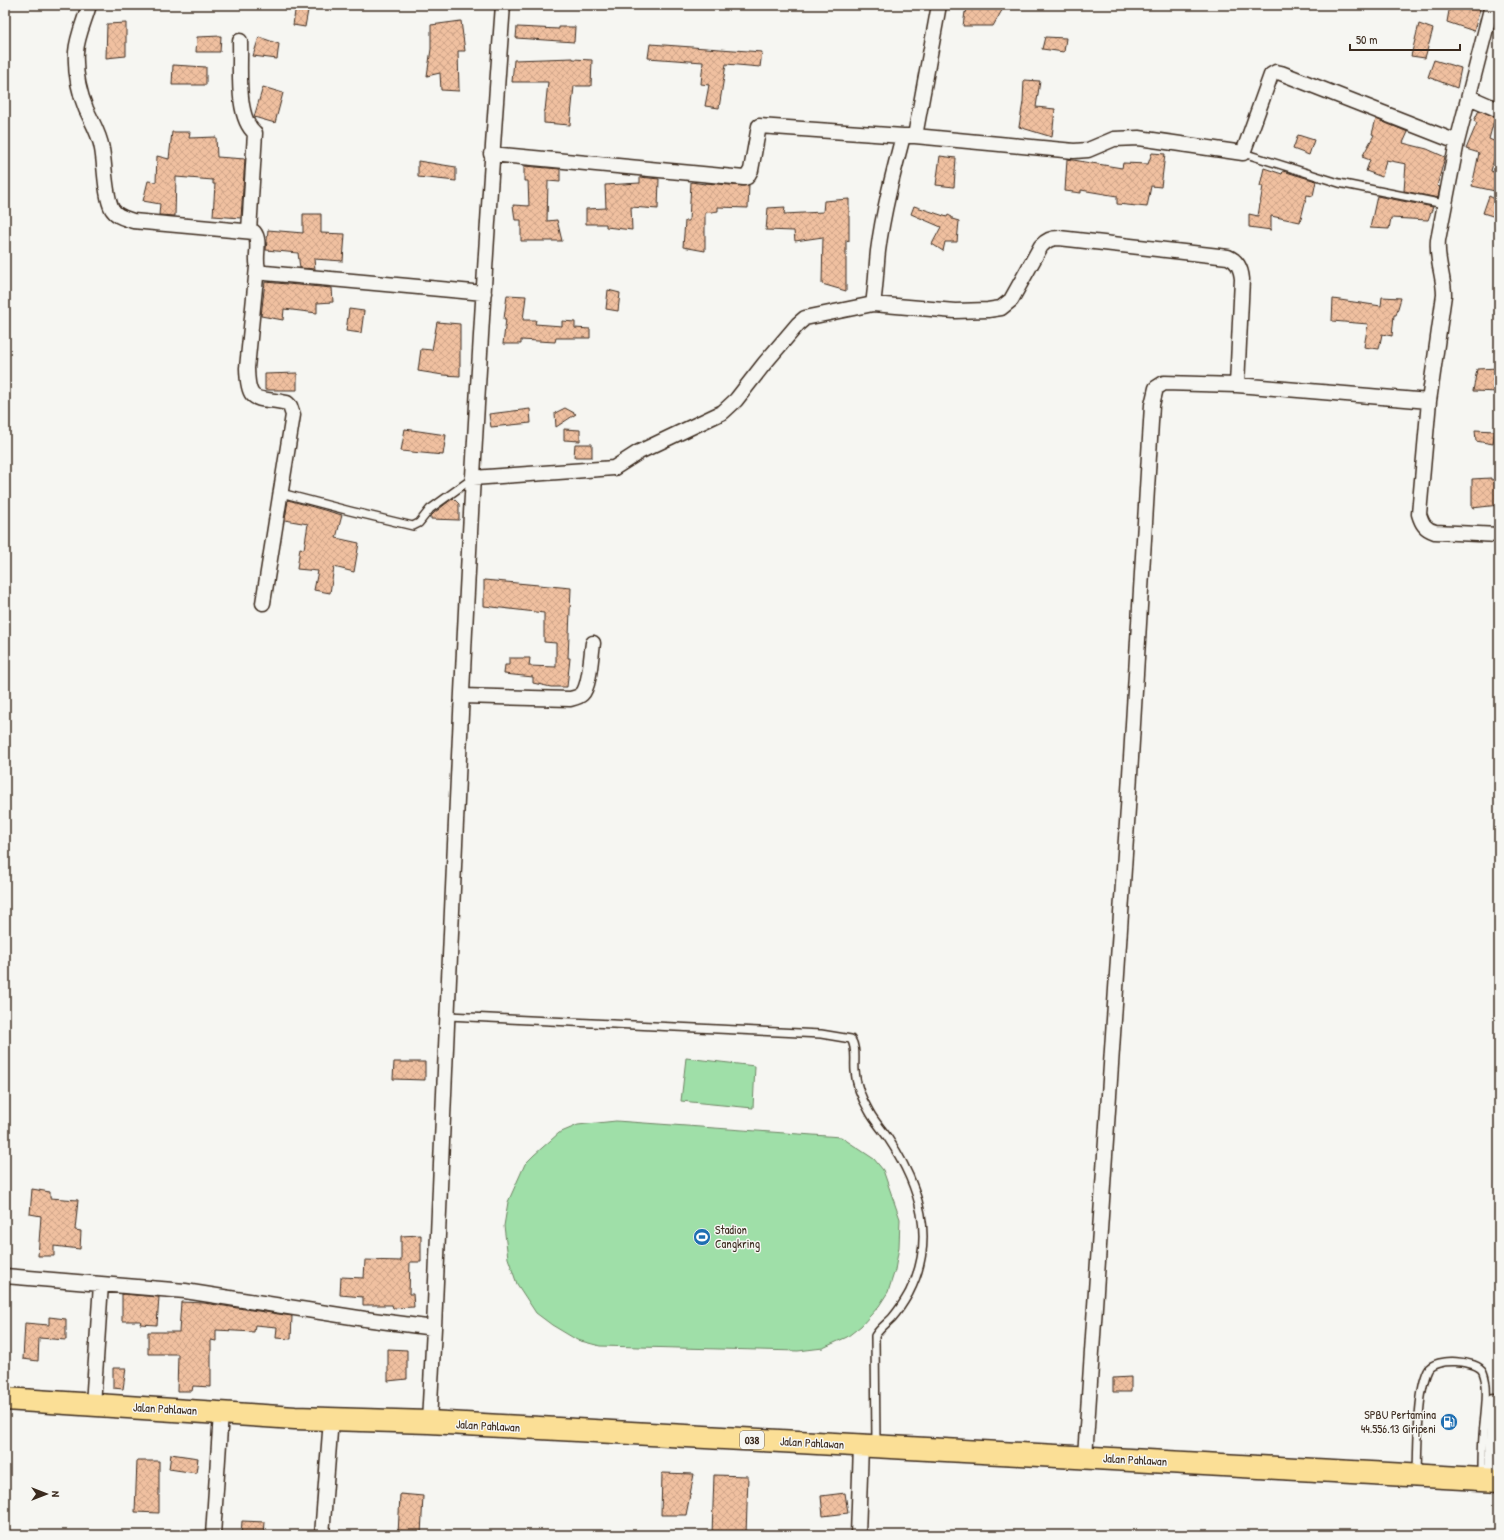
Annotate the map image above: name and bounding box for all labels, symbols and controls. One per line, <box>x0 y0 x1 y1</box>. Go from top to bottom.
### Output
scale bar <box>1350 26 1460 52</box>
text: 50 m <box>1356 31 1377 48</box>
place label: Stadion Cangkring <box>715 1221 760 1252</box>
sports icon: Stadion Cangkring <box>692 1227 712 1247</box>
street label: Jalan Pahlawan <box>132 1398 198 1419</box>
place label: SPBU Pertamina 44.556.13 Giripeni <box>1361 1406 1436 1437</box>
fuel station icon: SPBU Pertamina 44.556.13 Giripeni <box>1439 1412 1459 1432</box>
street label: Jalan Pahlawan <box>455 1415 521 1436</box>
road number: 038 <box>740 1431 764 1449</box>
street label: Jalan Pahlawan <box>779 1432 845 1453</box>
street label: Jalan Pahlawan <box>1102 1449 1168 1470</box>
north arrow <box>26 1474 66 1514</box>
text: N <box>49 1491 63 1497</box>

